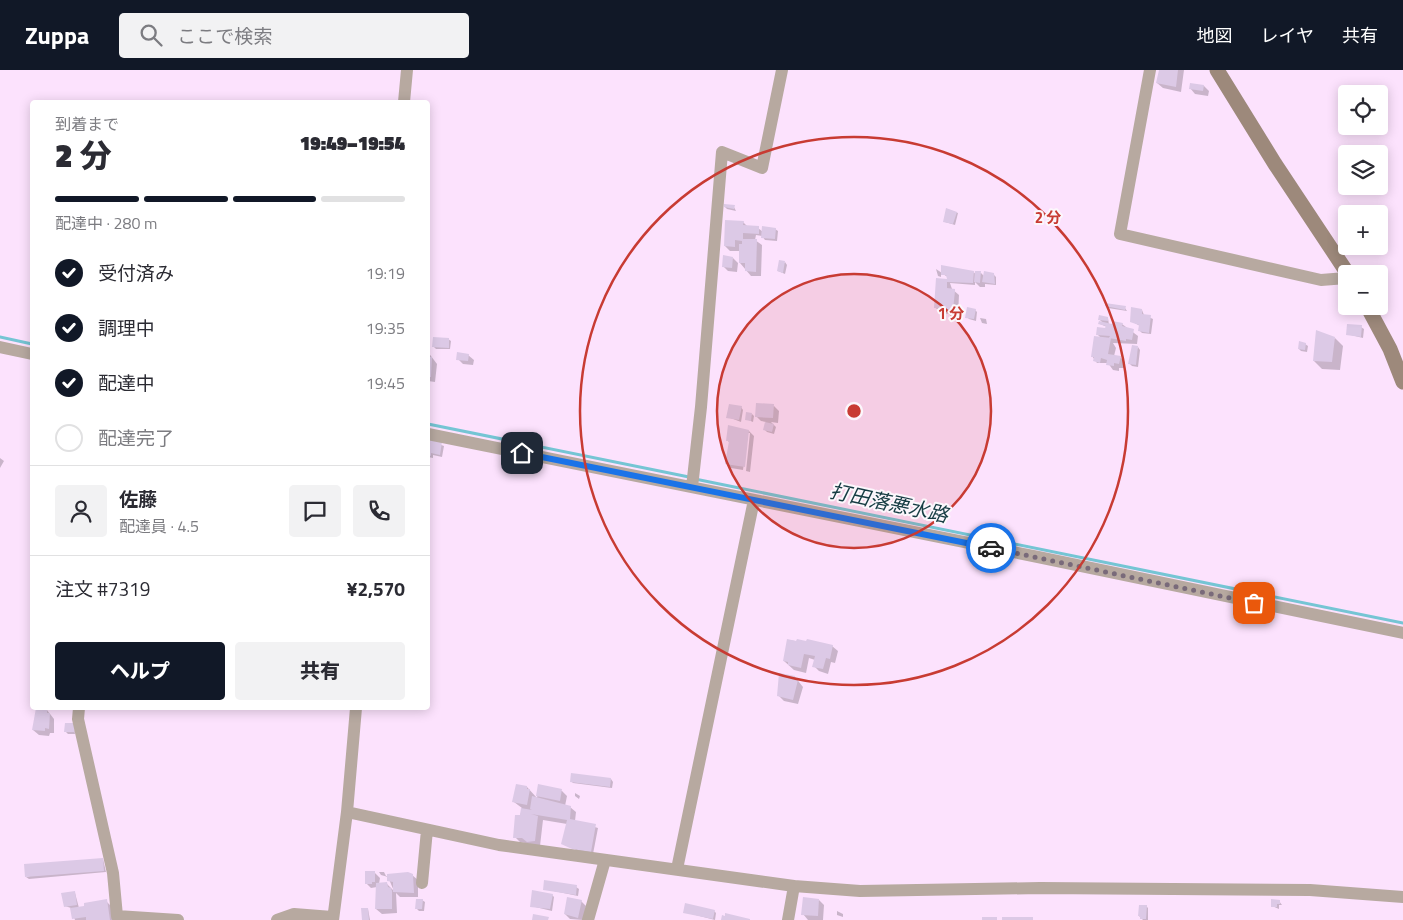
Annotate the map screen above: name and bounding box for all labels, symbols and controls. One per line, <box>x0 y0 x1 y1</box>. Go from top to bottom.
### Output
search box <box>119 13 469 58</box>
text: Zuppa <box>25 17 89 53</box>
icon: search <box>137 21 165 49</box>
text: ここで検索 <box>177 21 272 50</box>
text: 地図 <box>1197 22 1233 49</box>
text: レイヤ <box>1261 22 1314 49</box>
text: 共有 <box>1342 22 1378 49</box>
map controls <box>1338 85 1388 315</box>
button: locate <box>1338 85 1388 135</box>
text: 到着まで <box>55 112 119 136</box>
text: 19:49–19:54 <box>300 128 405 157</box>
text: 2 分 <box>55 131 111 179</box>
button: layers <box>1338 145 1388 195</box>
button: + <box>1338 205 1388 255</box>
text: 2 分 <box>1035 206 1061 229</box>
text: 配達中 · 280 m <box>55 211 157 235</box>
text: 受付済み <box>98 258 174 287</box>
icon: check <box>55 259 83 287</box>
text: 19:19 <box>366 261 405 285</box>
button: − <box>1338 265 1388 315</box>
text: 1 分 <box>938 302 964 325</box>
text: 調理中 <box>98 313 155 342</box>
icon: check <box>55 314 83 342</box>
text: 19:35 <box>366 316 405 340</box>
text: 配達中 <box>98 368 155 397</box>
icon: check <box>55 369 83 397</box>
text: 19:45 <box>366 371 405 395</box>
centre of rings <box>845 402 863 420</box>
text: 配達完了 <box>98 423 174 452</box>
pin <box>501 432 543 474</box>
icon: home <box>508 439 536 467</box>
water label: 打田落悪水路 <box>827 475 953 531</box>
text: 佐藤 <box>119 484 157 513</box>
button: person <box>55 485 107 537</box>
button: chat <box>289 485 341 537</box>
button: phone <box>353 485 405 537</box>
text: 配達員 · 4.5 <box>119 514 199 538</box>
courier <box>966 523 1016 573</box>
icon: car <box>977 534 1005 562</box>
text: 注文 #7319 <box>55 574 150 603</box>
text: ¥2,570 <box>347 574 405 603</box>
pin <box>1233 582 1275 624</box>
icon: bag <box>1240 589 1268 617</box>
button: ヘルプ <box>55 642 225 700</box>
button: 共有 <box>235 642 405 700</box>

